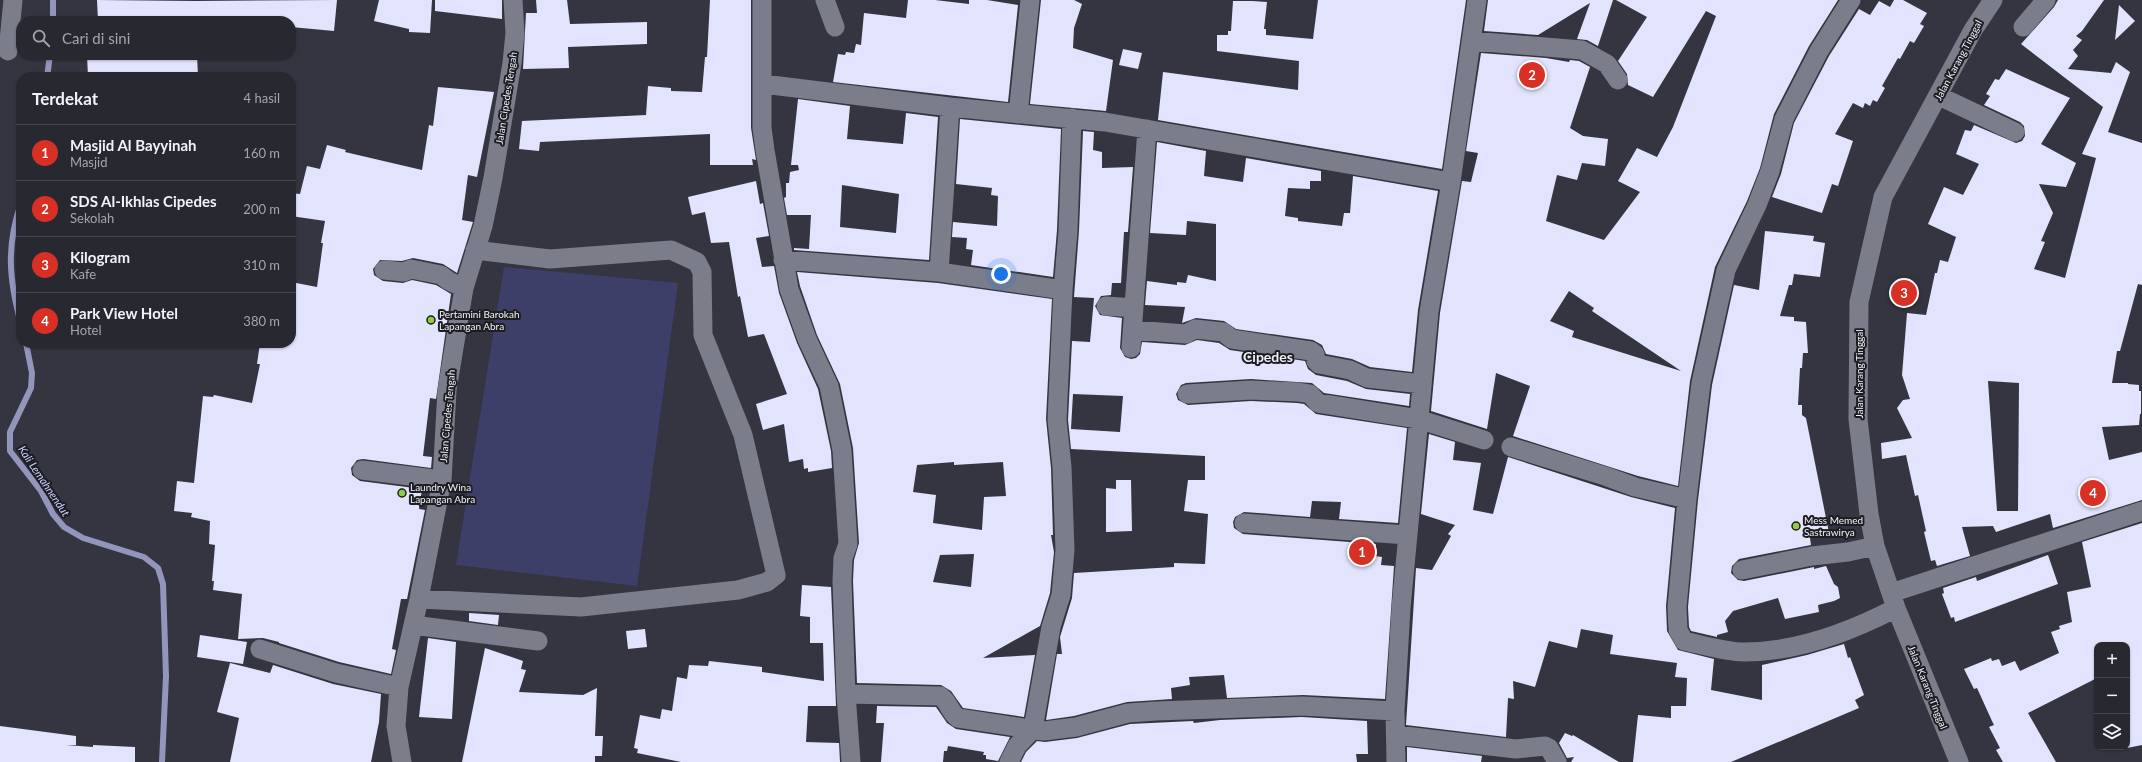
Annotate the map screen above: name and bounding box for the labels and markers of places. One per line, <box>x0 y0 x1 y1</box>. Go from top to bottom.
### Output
pin: 2 <box>1519 60 1545 90</box>
pin: 3 <box>1891 278 1917 308</box>
place label: Pertamini Barokah Lapangan Abra <box>439 308 519 332</box>
marker: Pertamini Barokah Lapangan Abra <box>426 315 436 325</box>
pin: 4 <box>2080 478 2106 508</box>
place label: Laundry Wina Lapangan Abra <box>410 481 475 505</box>
marker: Laundry Wina Lapangan Abra <box>397 488 407 498</box>
place label: Mess Memed Sastrawirya <box>1804 514 1863 538</box>
marker: Mess Memed Sastrawirya <box>1791 521 1801 531</box>
pin: 1 <box>1349 537 1375 567</box>

